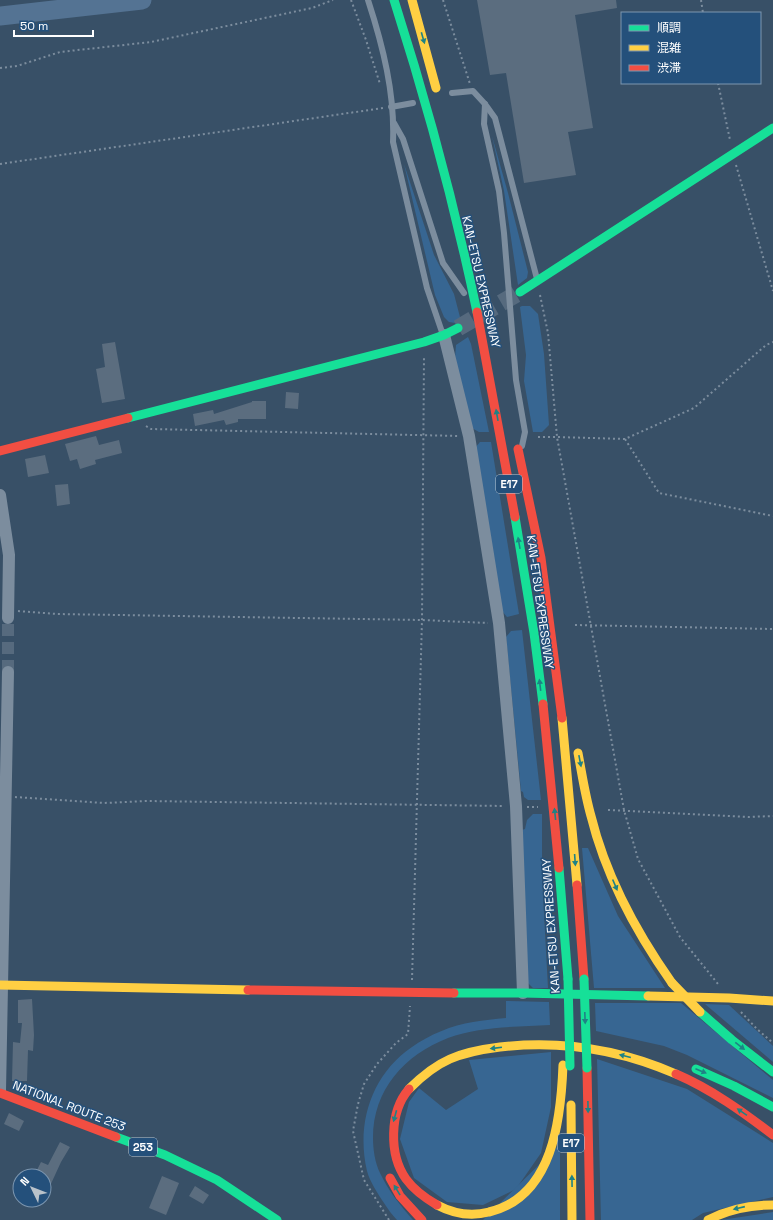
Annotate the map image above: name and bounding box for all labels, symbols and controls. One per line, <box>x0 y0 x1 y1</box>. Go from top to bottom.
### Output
scale bar <box>14 12 93 38</box>
legend <box>621 12 761 84</box>
text: 50 m <box>20 18 48 34</box>
text: 順調 <box>657 20 681 36</box>
one-way arrow <box>420 32 426 44</box>
text: 混雑 <box>657 40 681 56</box>
text: 渋滞 <box>657 60 681 76</box>
street label: KAN-ETSU EXPRESSWAY <box>458 214 504 350</box>
one-way arrow <box>494 409 500 421</box>
road number: E17 <box>496 475 522 493</box>
street label: KAN-ETSU EXPRESSWAY <box>523 534 557 671</box>
one-way arrow <box>516 537 522 549</box>
one-way arrow <box>537 679 543 691</box>
one-way arrow <box>577 754 583 767</box>
one-way arrow <box>551 808 558 820</box>
one-way arrow <box>572 854 579 866</box>
street label: KAN-ETSU EXPRESSWAY <box>538 857 564 994</box>
one-way arrow <box>613 880 619 892</box>
one-way arrow <box>582 1012 589 1024</box>
one-way arrow <box>734 1042 745 1051</box>
one-way arrow <box>490 1045 503 1051</box>
one-way arrow <box>619 1053 632 1059</box>
one-way arrow <box>696 1068 707 1074</box>
street label: NATIONAL ROUTE 253 <box>10 1077 128 1135</box>
one-way arrow <box>585 1101 591 1114</box>
one-way arrow <box>737 1108 747 1116</box>
one-way arrow <box>392 1110 398 1122</box>
road number: E17 <box>558 1134 584 1152</box>
road number: 253 <box>129 1138 157 1156</box>
north arrow <box>12 1168 52 1208</box>
text: N <box>17 1174 32 1189</box>
one-way arrow <box>569 1174 575 1187</box>
one-way arrow <box>393 1185 401 1195</box>
one-way arrow <box>733 1205 745 1211</box>

